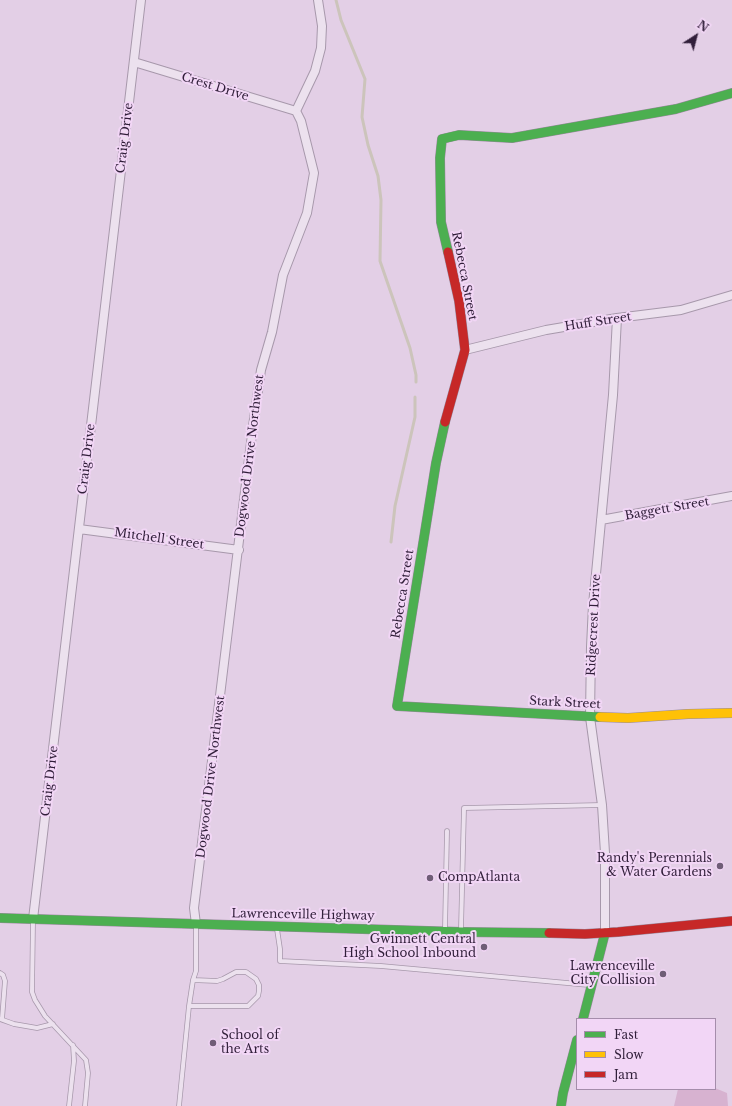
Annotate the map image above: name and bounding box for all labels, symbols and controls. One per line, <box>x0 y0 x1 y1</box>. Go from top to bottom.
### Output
north arrow <box>676 16 716 56</box>
text: N <box>695 18 711 35</box>
street label: Crest Drive <box>180 70 250 104</box>
street label: Craig Drive <box>114 102 136 174</box>
street label: Rebecca Street <box>448 230 480 322</box>
street label: Huff Street <box>564 310 632 334</box>
street label: Dogwood Drive Northwest <box>233 374 267 538</box>
street label: Craig Drive <box>76 423 98 495</box>
street label: Baggett Street <box>624 494 710 524</box>
street label: Mitchell Street <box>113 526 205 552</box>
street label: Rebecca Street <box>389 548 417 640</box>
street label: Ridgecrest Drive <box>584 574 604 676</box>
street label: Stark Street <box>529 694 601 712</box>
street label: Dogwood Drive Northwest <box>194 695 228 859</box>
street label: Craig Drive <box>39 745 61 817</box>
place label: Randy's Perennials & Water Gardens <box>597 852 712 880</box>
marker: Randy's Perennials & Water Gardens <box>715 861 725 871</box>
place label: CompAtlanta <box>438 871 520 885</box>
marker: CompAtlanta <box>425 873 435 883</box>
street label: Lawrenceville Highway <box>231 907 375 923</box>
place label: Gwinnett Central High School Inbound <box>343 933 476 961</box>
marker: Gwinnett Central High School Inbound <box>479 942 489 952</box>
place label: Lawrenceville City Collision <box>570 960 655 988</box>
marker: Lawrenceville City Collision <box>658 969 668 979</box>
legend <box>576 1018 716 1090</box>
text: Fast <box>614 1027 638 1042</box>
place label: School of the Arts <box>221 1029 279 1057</box>
marker: School of the Arts <box>208 1038 218 1048</box>
text: Slow <box>614 1047 643 1062</box>
text: Jam <box>614 1067 638 1082</box>

